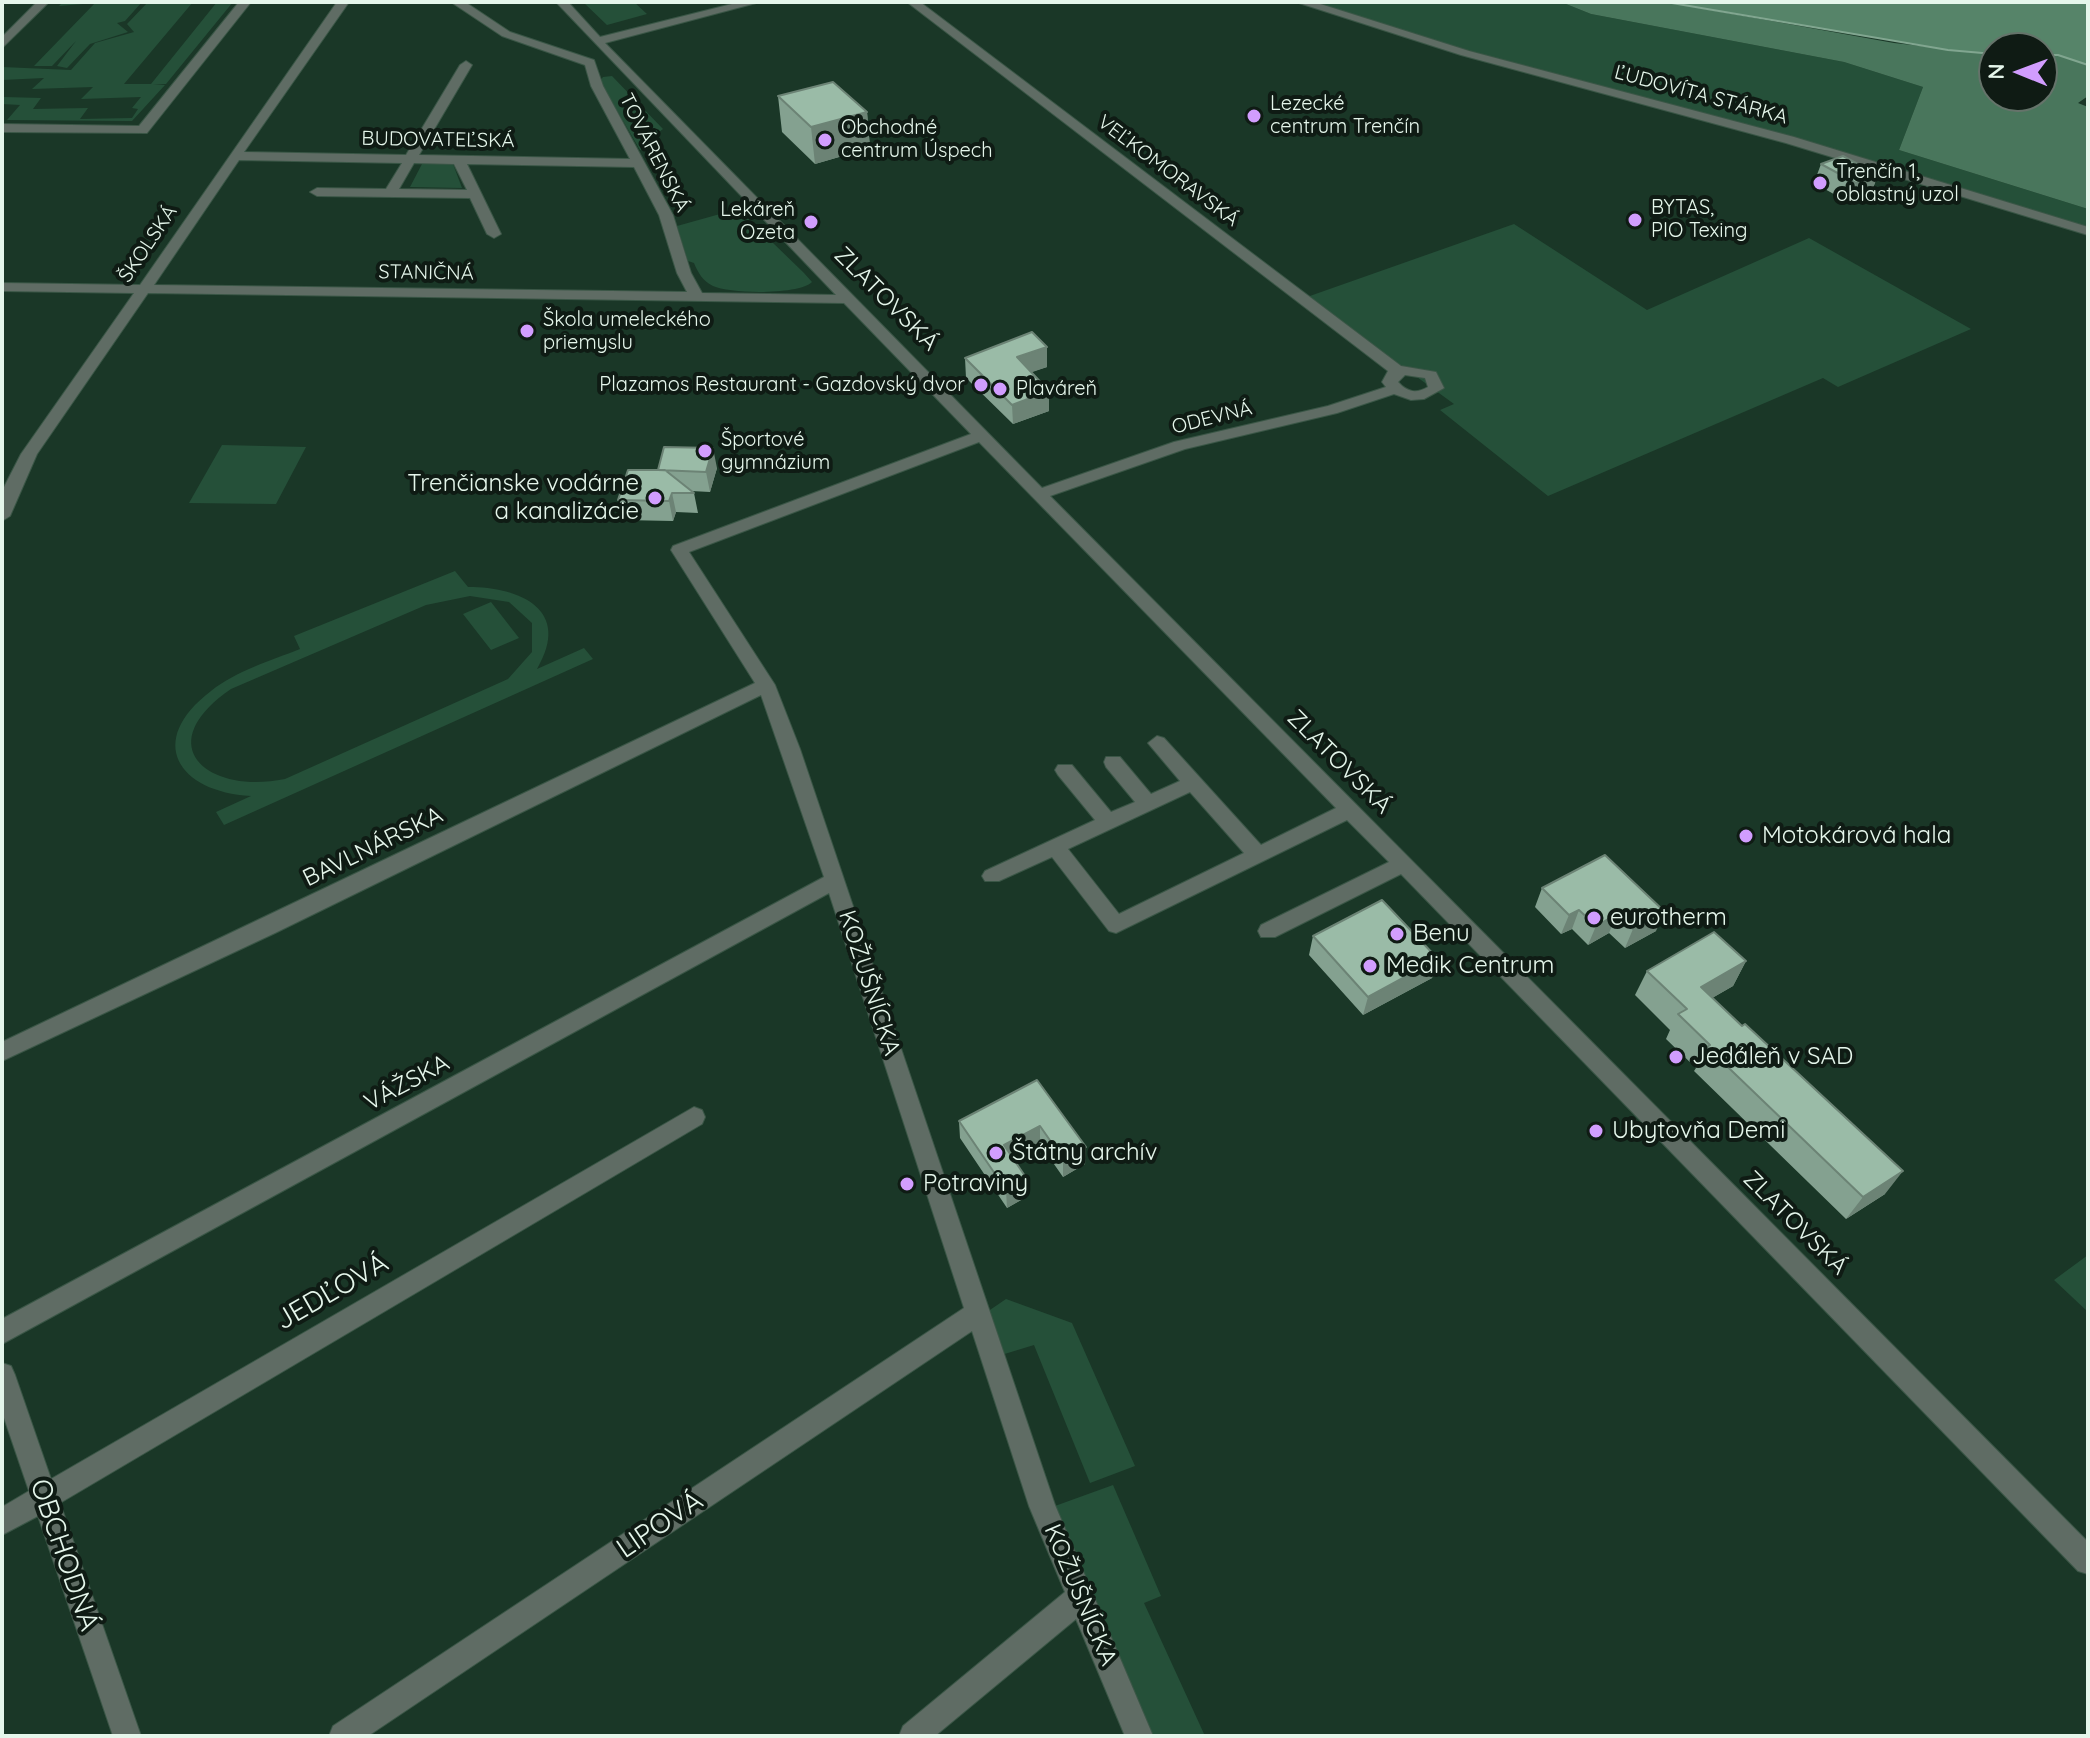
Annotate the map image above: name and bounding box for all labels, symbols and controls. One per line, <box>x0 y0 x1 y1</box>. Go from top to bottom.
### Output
north arrow <box>1978 32 2058 112</box>
street label: ĽUDOVÍTA STÁRKA <box>1612 60 1790 130</box>
text: N <box>1982 63 2010 80</box>
street label: TOVÁRENSKÁ <box>614 90 694 216</box>
place label: Lezecké centrum Trenčín <box>1270 92 1420 139</box>
marker: Lezecké centrum Trenčín <box>1245 107 1263 125</box>
street label: VEĽKOMORAVSKÁ <box>1093 110 1243 232</box>
place label: Obchodné centrum Úspech <box>841 116 993 163</box>
street label: BUDOVATEĽSKÁ <box>361 127 515 153</box>
marker: Obchodné centrum Úspech <box>816 131 834 149</box>
place label: Trenčín 1, oblastný uzol <box>1836 160 1959 207</box>
marker: Trenčín 1, oblastný uzol <box>1811 174 1829 192</box>
place label: BYTAS, PIO Texing <box>1651 196 1748 243</box>
place label: Lekáreň Ozeta <box>720 198 795 245</box>
street label: ŠKOLSKÁ <box>114 201 182 287</box>
marker: BYTAS, PIO Texing <box>1626 211 1644 229</box>
marker: Lekáreň Ozeta <box>802 213 820 231</box>
street label: ZLATOVSKÁ <box>828 241 944 357</box>
street label: STANIČNÁ <box>378 260 474 286</box>
place label: Škola umeleckého priemyslu <box>543 308 711 355</box>
marker: Škola umeleckého priemyslu <box>518 322 536 340</box>
place label: Plazamos Restaurant - Gazdovský dvor <box>599 373 965 397</box>
marker: Plazamos Restaurant - Gazdovský dvor <box>972 376 990 394</box>
place label: Plaváreň <box>1016 377 1097 401</box>
marker: Plaváreň <box>991 380 1009 398</box>
street label: ODEVNÁ <box>1169 396 1255 440</box>
place label: Športové gymnázium <box>721 428 830 475</box>
marker: Športové gymnázium <box>696 442 714 460</box>
place label: Trenčianske vodárne a kanalizácie <box>407 470 639 526</box>
marker: Trenčianske vodárne a kanalizácie <box>646 489 664 507</box>
street label: ZLATOVSKÁ <box>1281 704 1397 820</box>
street label: BAVLNÁRSKA <box>298 801 448 893</box>
place label: Motokárová hala <box>1762 822 1951 850</box>
marker: Motokárová hala <box>1737 827 1755 845</box>
place label: eurotherm <box>1610 904 1727 932</box>
street label: KOŽUŠNÍCKA <box>832 907 906 1059</box>
marker: eurotherm <box>1585 909 1603 927</box>
place label: Benu <box>1413 920 1470 948</box>
marker: Benu <box>1388 925 1406 943</box>
place label: Medik Centrum <box>1386 952 1555 980</box>
marker: Medik Centrum <box>1361 957 1379 975</box>
place label: Jedáleň v SAD <box>1692 1043 1853 1071</box>
marker: Jedáleň v SAD <box>1667 1048 1685 1066</box>
street label: VÁŽSKA <box>360 1049 454 1117</box>
place label: Ubytovňa Demi <box>1612 1117 1785 1145</box>
marker: Ubytovňa Demi <box>1587 1122 1605 1140</box>
place label: Štátny archív <box>1012 1139 1157 1167</box>
marker: Štátny archív <box>987 1144 1005 1162</box>
street label: ZLATOVSKÁ <box>1737 1165 1853 1281</box>
place label: Potraviny <box>923 1170 1028 1198</box>
marker: Potraviny <box>898 1175 916 1193</box>
street label: JEDĽOVÁ <box>270 1246 394 1338</box>
street label: OBCHODNÁ <box>22 1475 106 1635</box>
street label: LIPOVÁ <box>611 1484 709 1566</box>
street label: KOŽUŠNÍCKA <box>1037 1520 1123 1670</box>

